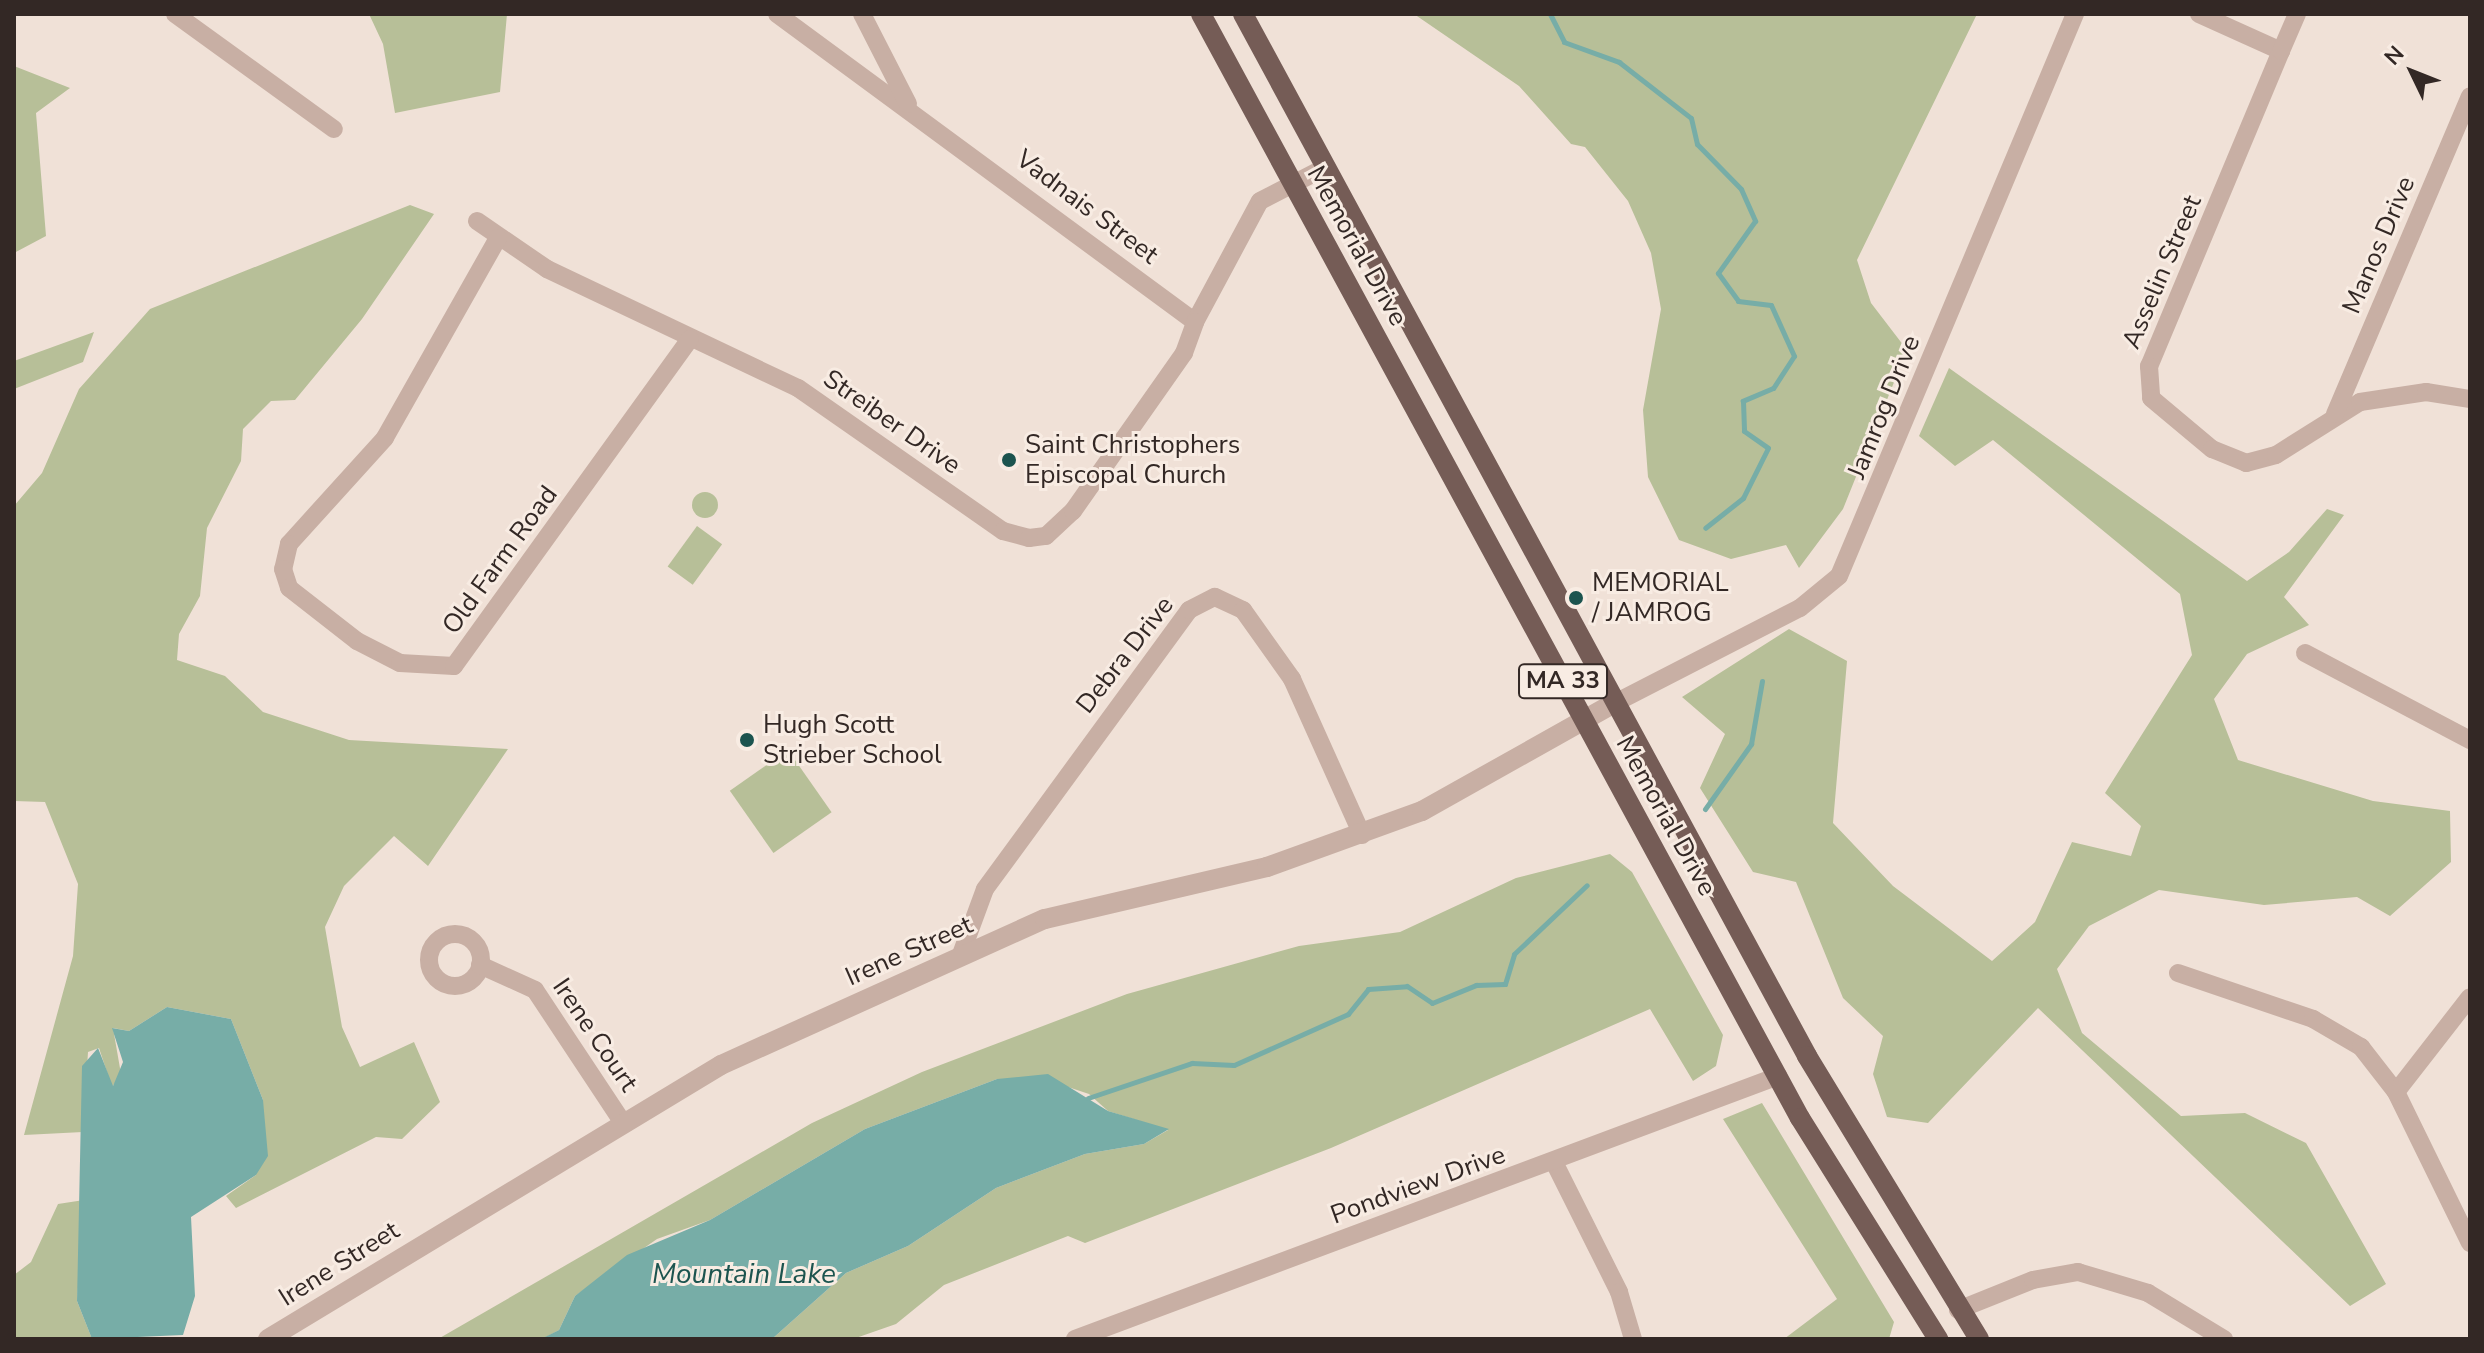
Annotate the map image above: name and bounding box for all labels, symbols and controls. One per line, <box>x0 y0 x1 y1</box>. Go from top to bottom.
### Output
north arrow <box>2372 32 2452 112</box>
text: N <box>2378 39 2411 72</box>
street label: Vadnais Street <box>1010 143 1164 271</box>
street label: Memorial Drive <box>1300 161 1414 331</box>
street label: Manos Drive <box>2336 172 2422 318</box>
street label: Asselin Street <box>2116 191 2208 353</box>
street label: Jamrog Drive <box>1841 331 1927 483</box>
street label: Streiber Drive <box>817 363 967 481</box>
place label: Saint Christophers Episcopal Church <box>1025 429 1240 490</box>
marker: Saint Christophers Episcopal Church <box>1000 451 1018 469</box>
street label: Old Farm Road <box>436 480 564 640</box>
place label: MEMORIAL / JAMROG <box>1592 567 1729 628</box>
marker: MEMORIAL / JAMROG <box>1567 589 1585 607</box>
street label: Debra Drive <box>1070 590 1180 720</box>
road number: MA 33 <box>1517 661 1609 701</box>
place label: Hugh Scott Strieber School <box>763 709 942 770</box>
marker: Hugh Scott Strieber School <box>738 731 756 749</box>
street label: Memorial Drive <box>1609 731 1723 901</box>
street label: Irene Street <box>841 909 977 993</box>
street label: Irene Court <box>546 973 644 1097</box>
street label: Pondview Drive <box>1326 1139 1510 1231</box>
street label: Irene Street <box>273 1215 405 1313</box>
water label: Mountain Lake <box>652 1257 836 1291</box>

